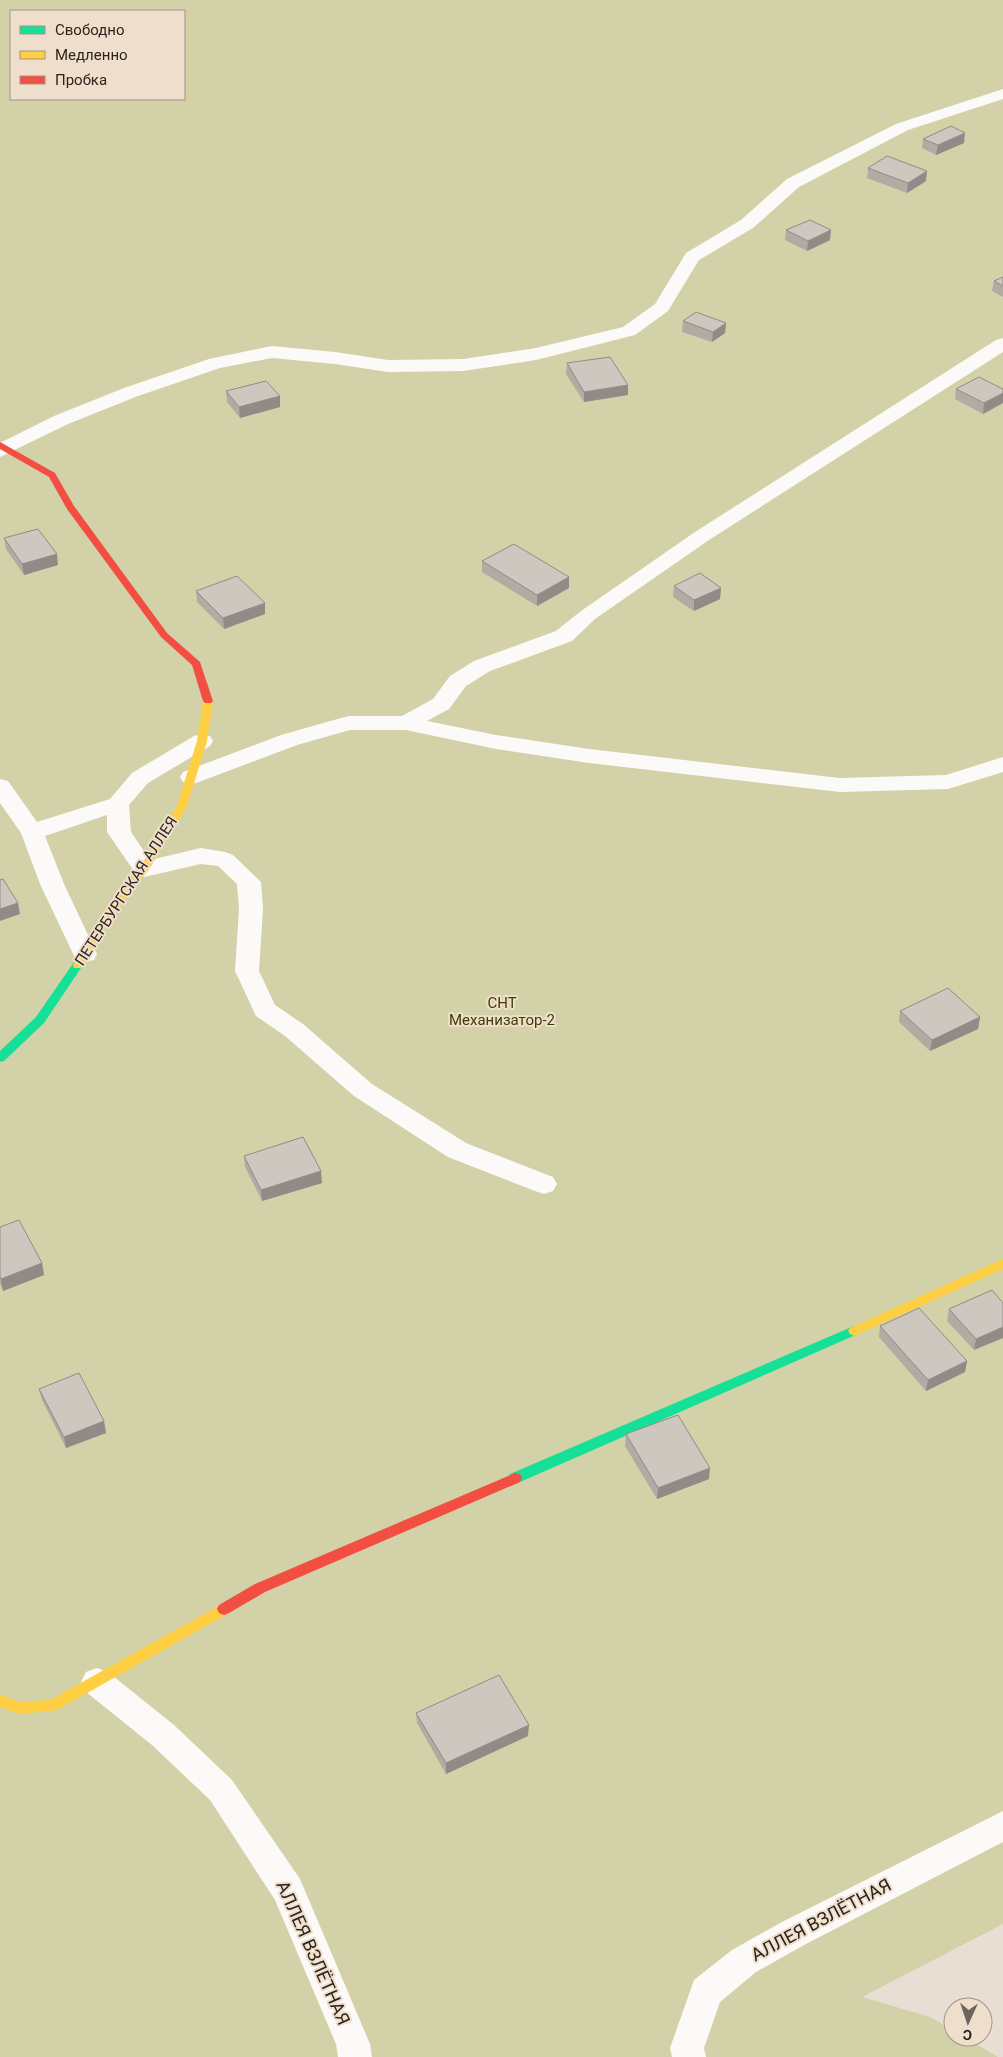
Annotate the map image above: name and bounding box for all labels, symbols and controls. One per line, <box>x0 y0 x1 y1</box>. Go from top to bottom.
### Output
legend <box>10 10 185 100</box>
text: Свободно <box>55 21 124 39</box>
text: Медленно <box>55 46 128 64</box>
text: Пробка <box>55 71 107 89</box>
street label: ПЕТЕРБУРГСКАЯ АЛЛЕЯ <box>71 813 181 969</box>
park label: СНТ Механизатор-2 <box>449 994 555 1029</box>
street label: АЛЛЕЯ ВЗЛЁТНАЯ <box>747 1874 894 1965</box>
street label: АЛЛЕЯ ВЗЛЁТНАЯ <box>272 1877 355 2028</box>
north arrow <box>943 1997 993 2047</box>
text: С <box>962 2027 972 2043</box>

